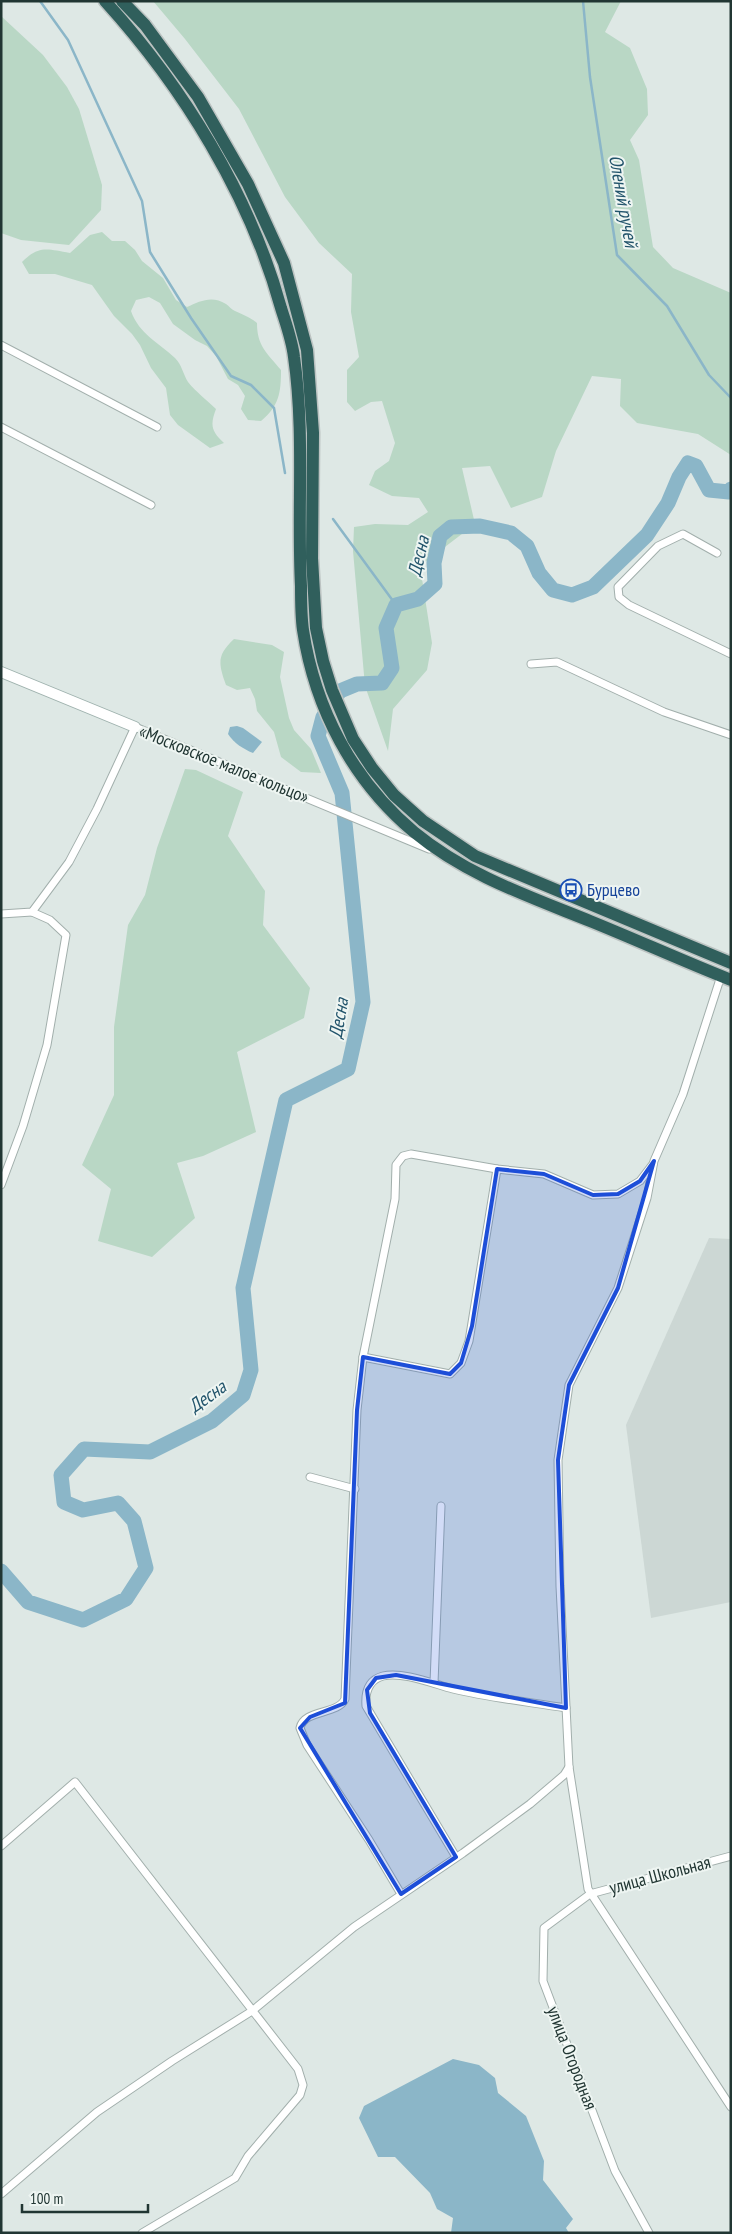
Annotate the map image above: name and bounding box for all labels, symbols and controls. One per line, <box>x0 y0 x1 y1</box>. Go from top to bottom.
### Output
water label: Олений ручей <box>604 153 644 251</box>
water label: Десна <box>402 532 435 579</box>
street label: «Московское малое кольцо» <box>136 719 312 808</box>
bus stop icon: Бурцево <box>559 878 583 902</box>
place label: Бурцево <box>587 878 640 901</box>
water label: Десна <box>323 995 354 1041</box>
water label: Десна <box>183 1374 232 1418</box>
street label: улица Школьная <box>607 1850 713 1899</box>
street label: улица Огородная <box>542 2003 603 2113</box>
scale bar <box>22 2182 149 2214</box>
text: 100 m <box>30 2189 63 2208</box>

